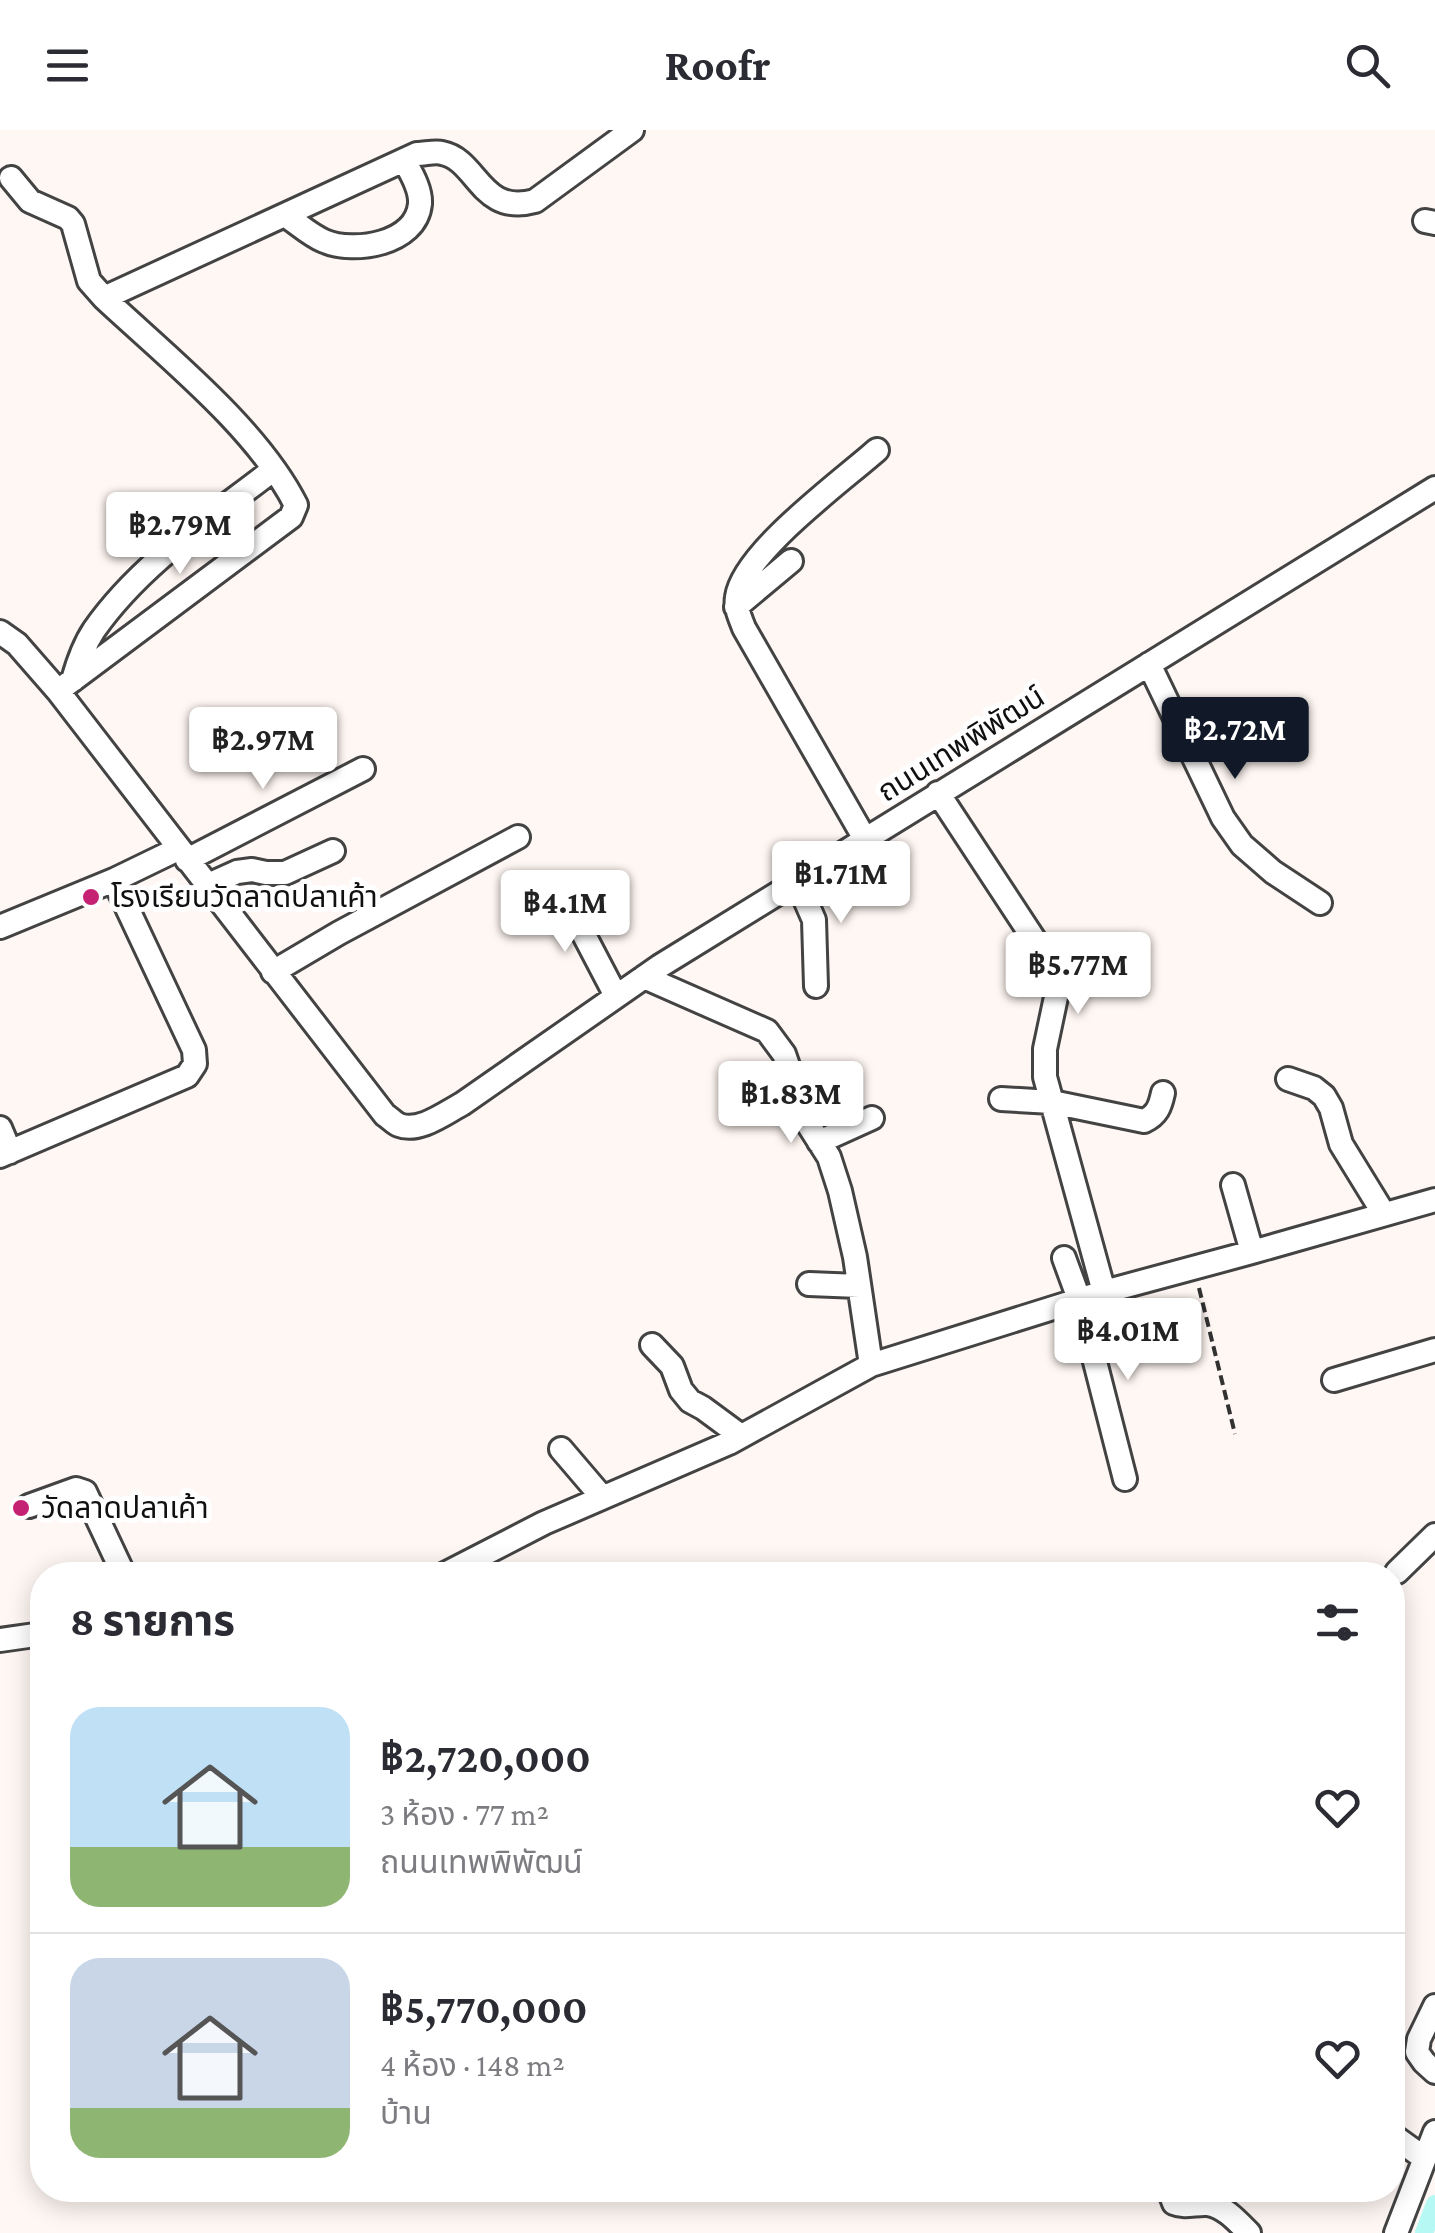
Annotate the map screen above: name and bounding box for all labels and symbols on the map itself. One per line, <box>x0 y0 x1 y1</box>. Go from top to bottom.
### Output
pin: ฿2.79M <box>99 492 261 577</box>
street label: ถนนเทพพิพัฒน์ <box>871 679 1050 808</box>
pin: ฿2.72M <box>1154 697 1316 782</box>
pin: ฿2.97M <box>182 707 344 792</box>
pin: ฿1.71M <box>760 841 922 926</box>
pin: ฿4.1M <box>495 870 635 955</box>
place label: โรงเรียนวัดลาดปลาเค้า <box>111 880 378 913</box>
marker: โรงเรียนวัดลาดปลาเค้า <box>80 886 102 908</box>
pin: ฿5.77M <box>997 932 1159 1017</box>
pin: ฿1.83M <box>710 1061 872 1146</box>
pin: ฿4.01M <box>1047 1298 1209 1383</box>
place label: วัดลาดปลาเค้า <box>41 1491 209 1524</box>
marker: วัดลาดปลาเค้า <box>10 1497 32 1519</box>

